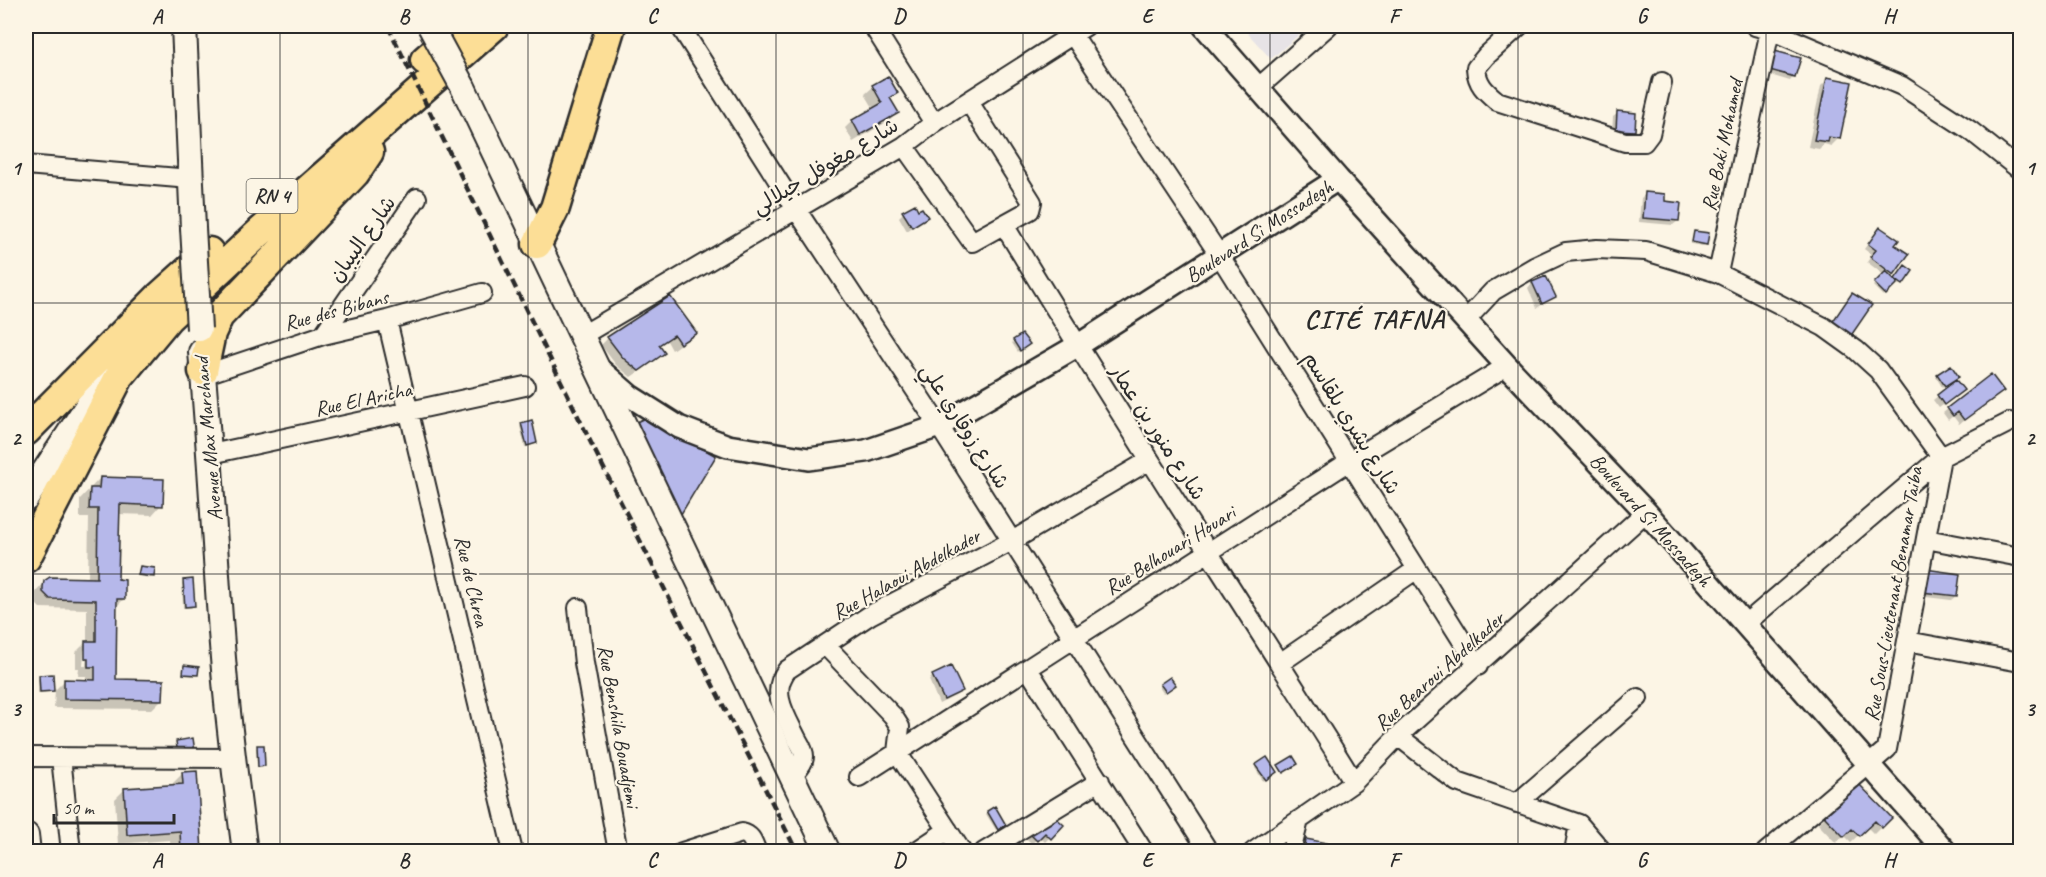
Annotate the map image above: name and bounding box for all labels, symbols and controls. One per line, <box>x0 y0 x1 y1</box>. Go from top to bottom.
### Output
text: A <box>152 4 164 29</box>
text: B <box>399 4 411 29</box>
text: C <box>647 4 659 29</box>
text: D <box>893 4 907 29</box>
text: E <box>1142 4 1156 29</box>
text: F <box>1389 4 1403 29</box>
text: G <box>1637 4 1650 29</box>
text: H <box>1883 4 1898 29</box>
street label: Rue Baki Mohamed <box>1695 73 1749 213</box>
street label: شارع مغوفل جيلالي <box>747 112 906 225</box>
text: 1 <box>12 156 23 181</box>
text: 1 <box>2026 156 2037 181</box>
street label: Boulevard Si Mossadegh <box>1180 173 1339 288</box>
road number: RN 4 <box>246 179 298 213</box>
street label: شارع البيبان <box>323 191 403 288</box>
street label: Rue des Bibans <box>281 283 393 336</box>
district label: CITÉ TAFNA <box>1305 302 1446 336</box>
street label: شارع بشري بلقاسم <box>1295 347 1406 501</box>
street label: Avenue Max Marchand <box>188 352 228 522</box>
street label: شارع زوقاري علي <box>910 358 1015 497</box>
street label: شارع منور بن عمار <box>1102 358 1212 506</box>
street label: Rue El Aricha <box>312 376 415 422</box>
text: 2 <box>12 426 23 451</box>
text: 2 <box>2026 426 2037 451</box>
street label: Boulevard Si Mossadegh <box>1584 448 1719 593</box>
street label: Rue Sous-Lieutenant Benamar Taiba <box>1858 463 1928 723</box>
street label: Rue Belhouari Houari <box>1100 498 1243 601</box>
street label: Rue Halaoui Abdelkader <box>828 522 986 625</box>
street label: Rue de Chrea <box>449 533 495 631</box>
street label: Rue Bearoui Abdelkader <box>1369 604 1511 736</box>
street label: Rue Benshila Bouadjemi <box>592 643 647 812</box>
text: 3 <box>12 697 23 722</box>
text: 3 <box>2026 697 2037 722</box>
scale bar <box>54 787 174 825</box>
text: 50 m <box>63 797 96 819</box>
text: A <box>152 848 164 873</box>
text: B <box>399 848 411 873</box>
text: C <box>647 848 659 873</box>
text: D <box>893 848 907 873</box>
text: E <box>1142 848 1156 873</box>
text: F <box>1389 848 1403 873</box>
text: G <box>1637 848 1650 873</box>
text: H <box>1883 848 1898 873</box>

